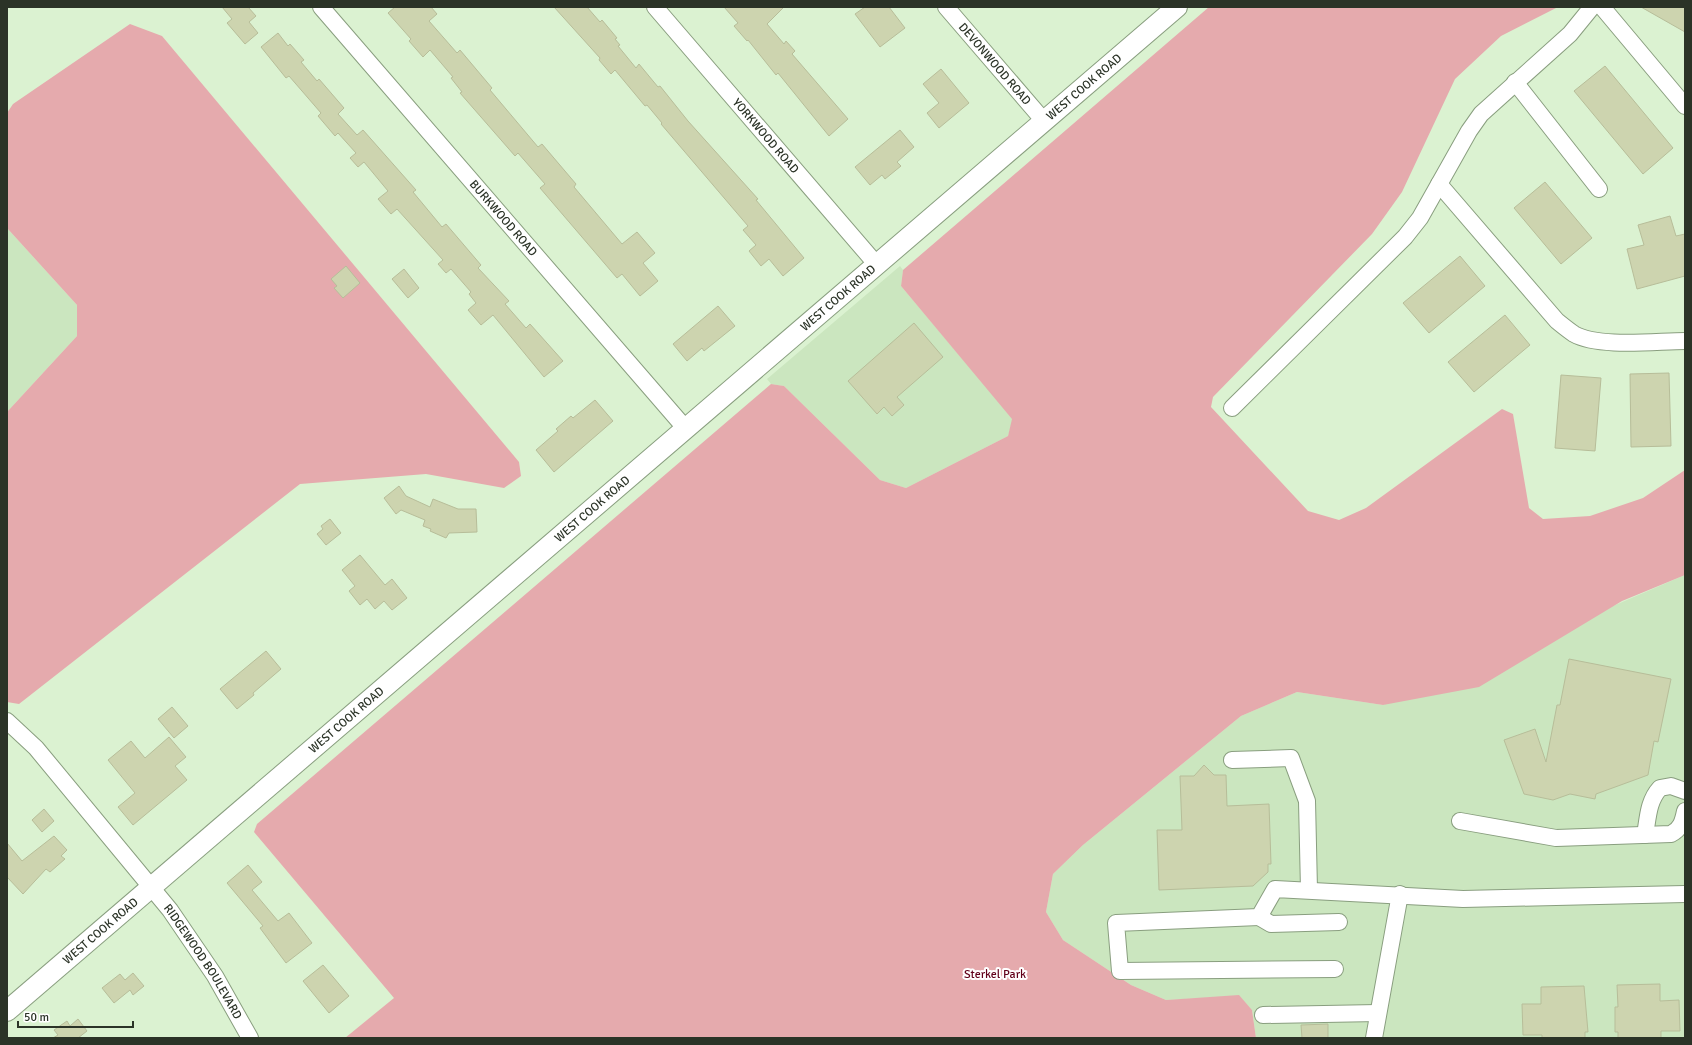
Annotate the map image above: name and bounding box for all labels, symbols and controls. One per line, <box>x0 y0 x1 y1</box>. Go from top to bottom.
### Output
street label: DEVONWOOD ROAD <box>955 20 1035 108</box>
street label: WEST COOK ROAD <box>1043 50 1125 123</box>
street label: YORKWOOD ROAD <box>729 95 802 177</box>
street label: BURKWOOD ROAD <box>466 177 541 259</box>
street label: WEST COOK ROAD <box>797 261 879 334</box>
street label: WEST COOK ROAD <box>551 472 633 545</box>
street label: WEST COOK ROAD <box>305 683 387 756</box>
street label: WEST COOK ROAD <box>60 894 141 967</box>
street label: RIDGEWOOD BOULEVARD <box>160 901 245 1022</box>
park label: Sterkel Park <box>964 967 1026 982</box>
scale bar <box>18 1003 133 1029</box>
text: 50 m <box>24 1010 49 1025</box>

